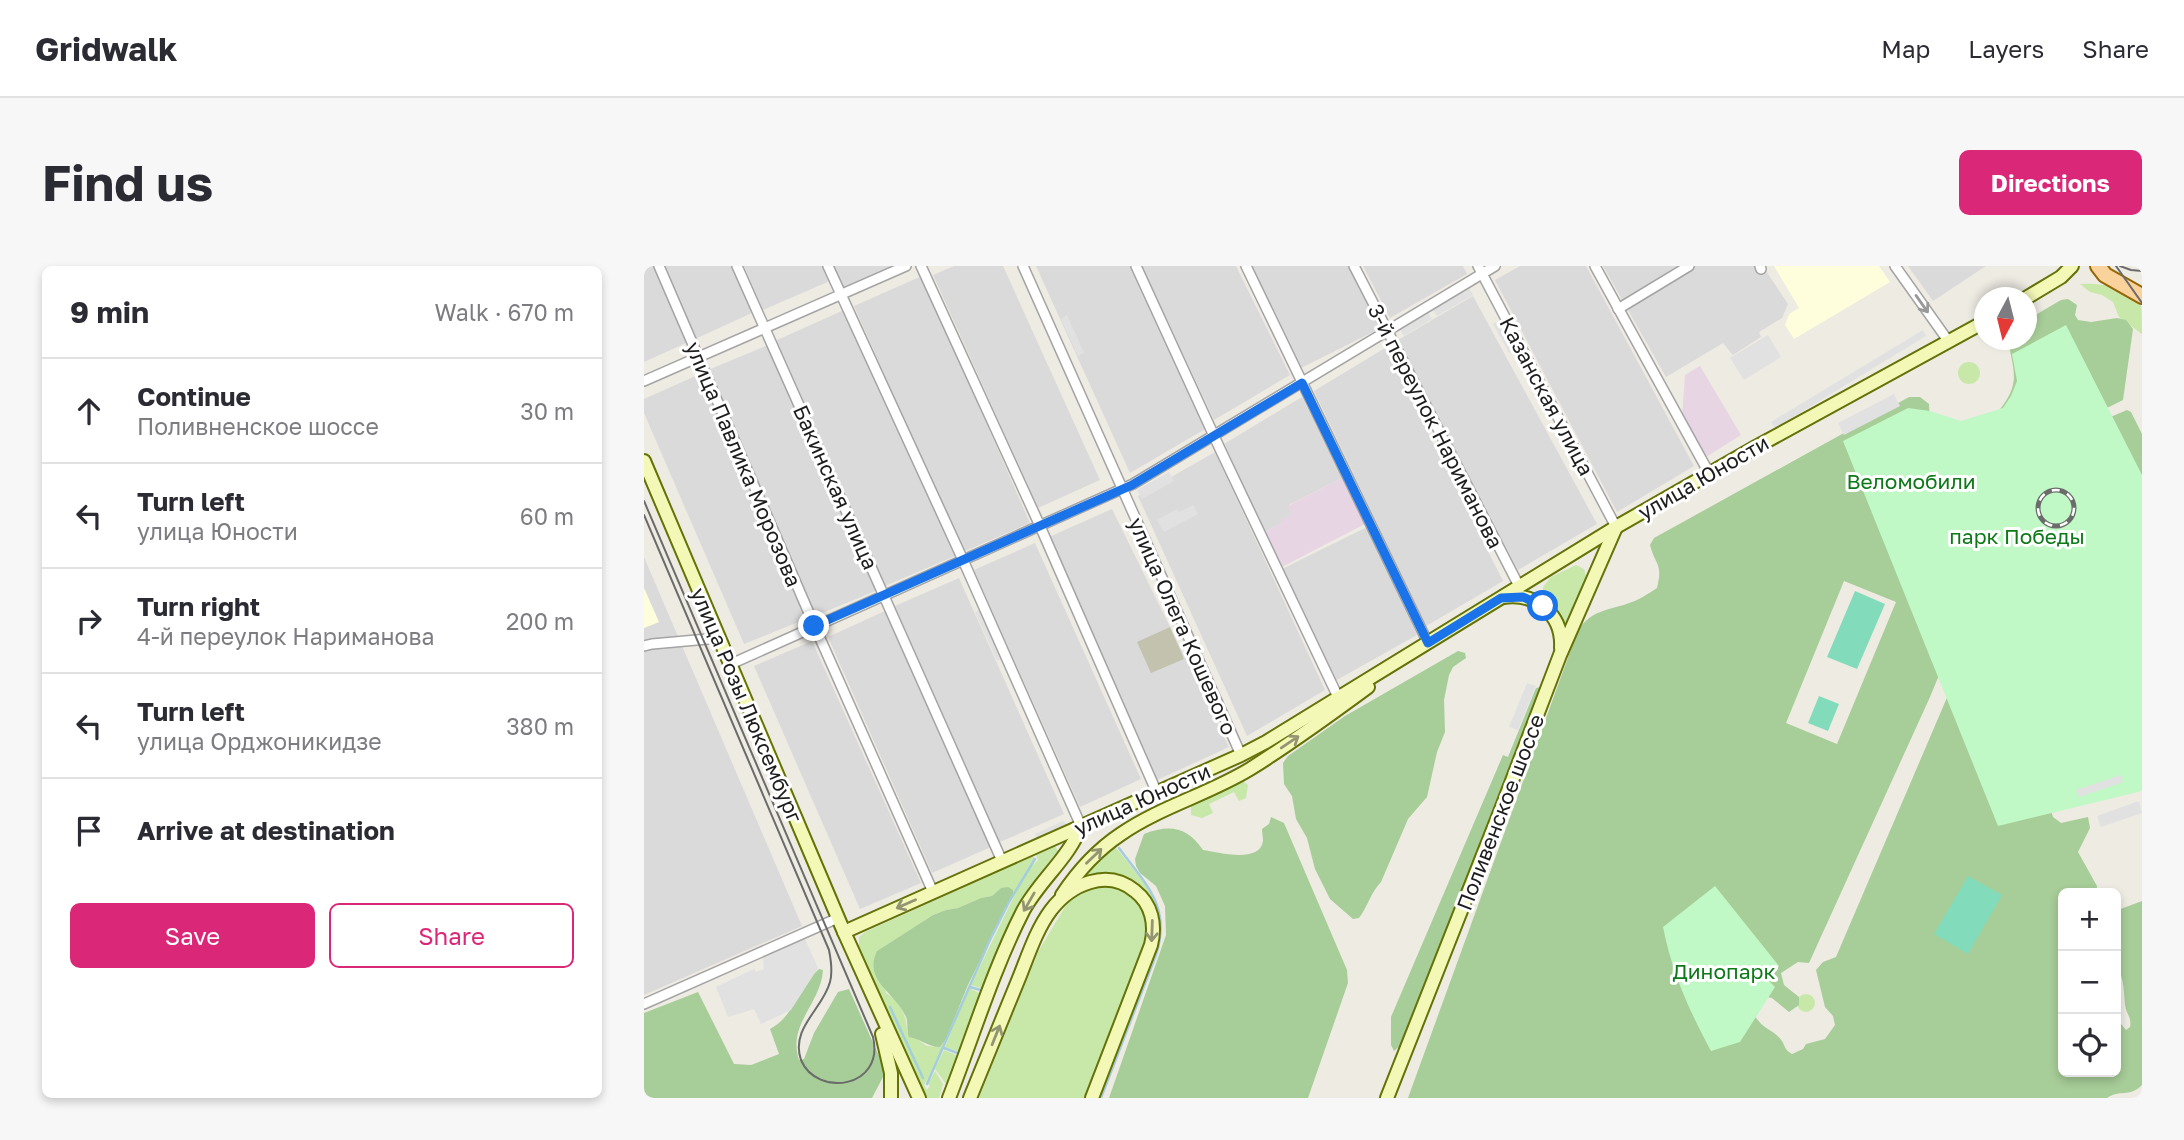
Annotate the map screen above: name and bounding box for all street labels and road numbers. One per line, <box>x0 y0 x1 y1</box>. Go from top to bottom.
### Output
street label: 3-й переулок Нариманова <box>1363 299 1509 553</box>
street label: Казанская улица <box>1494 312 1600 480</box>
street label: улица Павлика Морозова <box>680 337 808 591</box>
street label: Бакинская улица <box>788 401 884 573</box>
street label: улица Юности <box>1633 429 1773 525</box>
street label: улица Олега Кошевого <box>1123 513 1243 739</box>
street label: улица Розы Люксембург <box>686 584 808 827</box>
street label: Поливенское шоссе <box>1451 710 1549 914</box>
street label: улица Юности <box>1070 757 1214 841</box>

